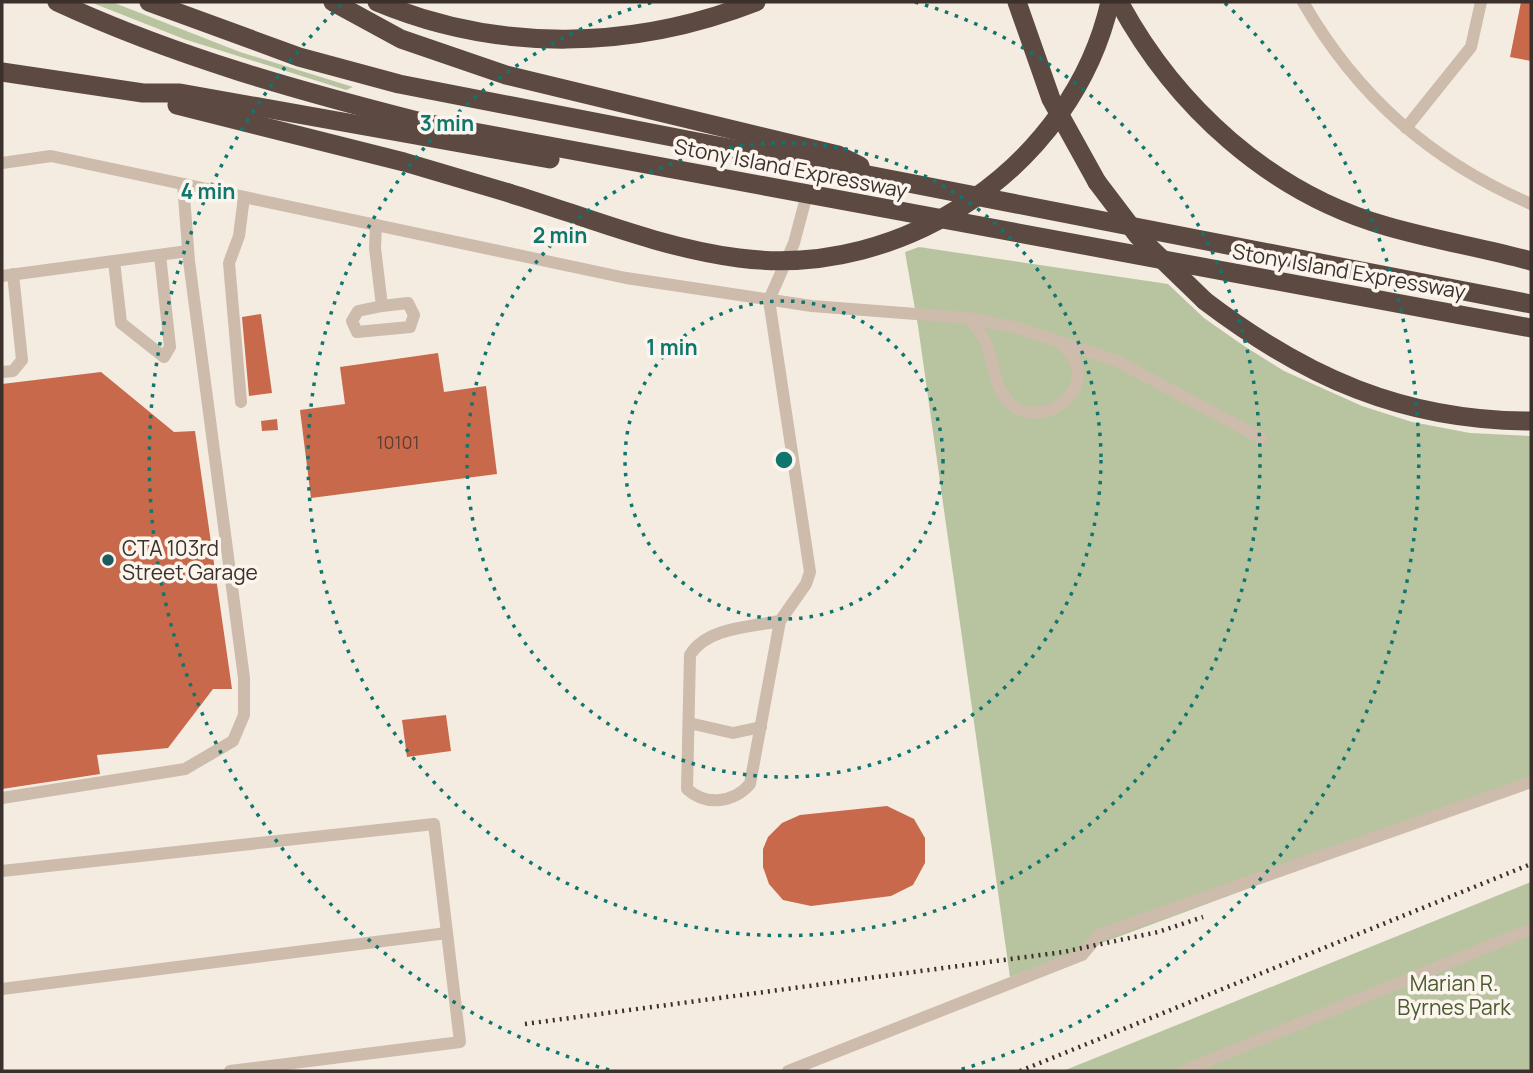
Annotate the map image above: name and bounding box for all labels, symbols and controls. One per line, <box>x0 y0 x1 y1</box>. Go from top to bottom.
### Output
text: 3 min <box>420 109 474 137</box>
street label: Stony Island Expressway <box>672 132 910 204</box>
text: 4 min <box>181 177 235 205</box>
text: 2 min <box>533 221 587 249</box>
street label: Stony Island Expressway <box>1230 237 1468 305</box>
text: 1 min <box>646 333 698 361</box>
house number: 10101 <box>376 430 420 454</box>
centre of rings <box>772 448 796 472</box>
place label: CTA 103rd Street Garage <box>122 534 258 586</box>
marker: CTA 103rd Street Garage <box>100 552 116 568</box>
park label: Marian R. Byrnes Park <box>1397 969 1511 1021</box>

